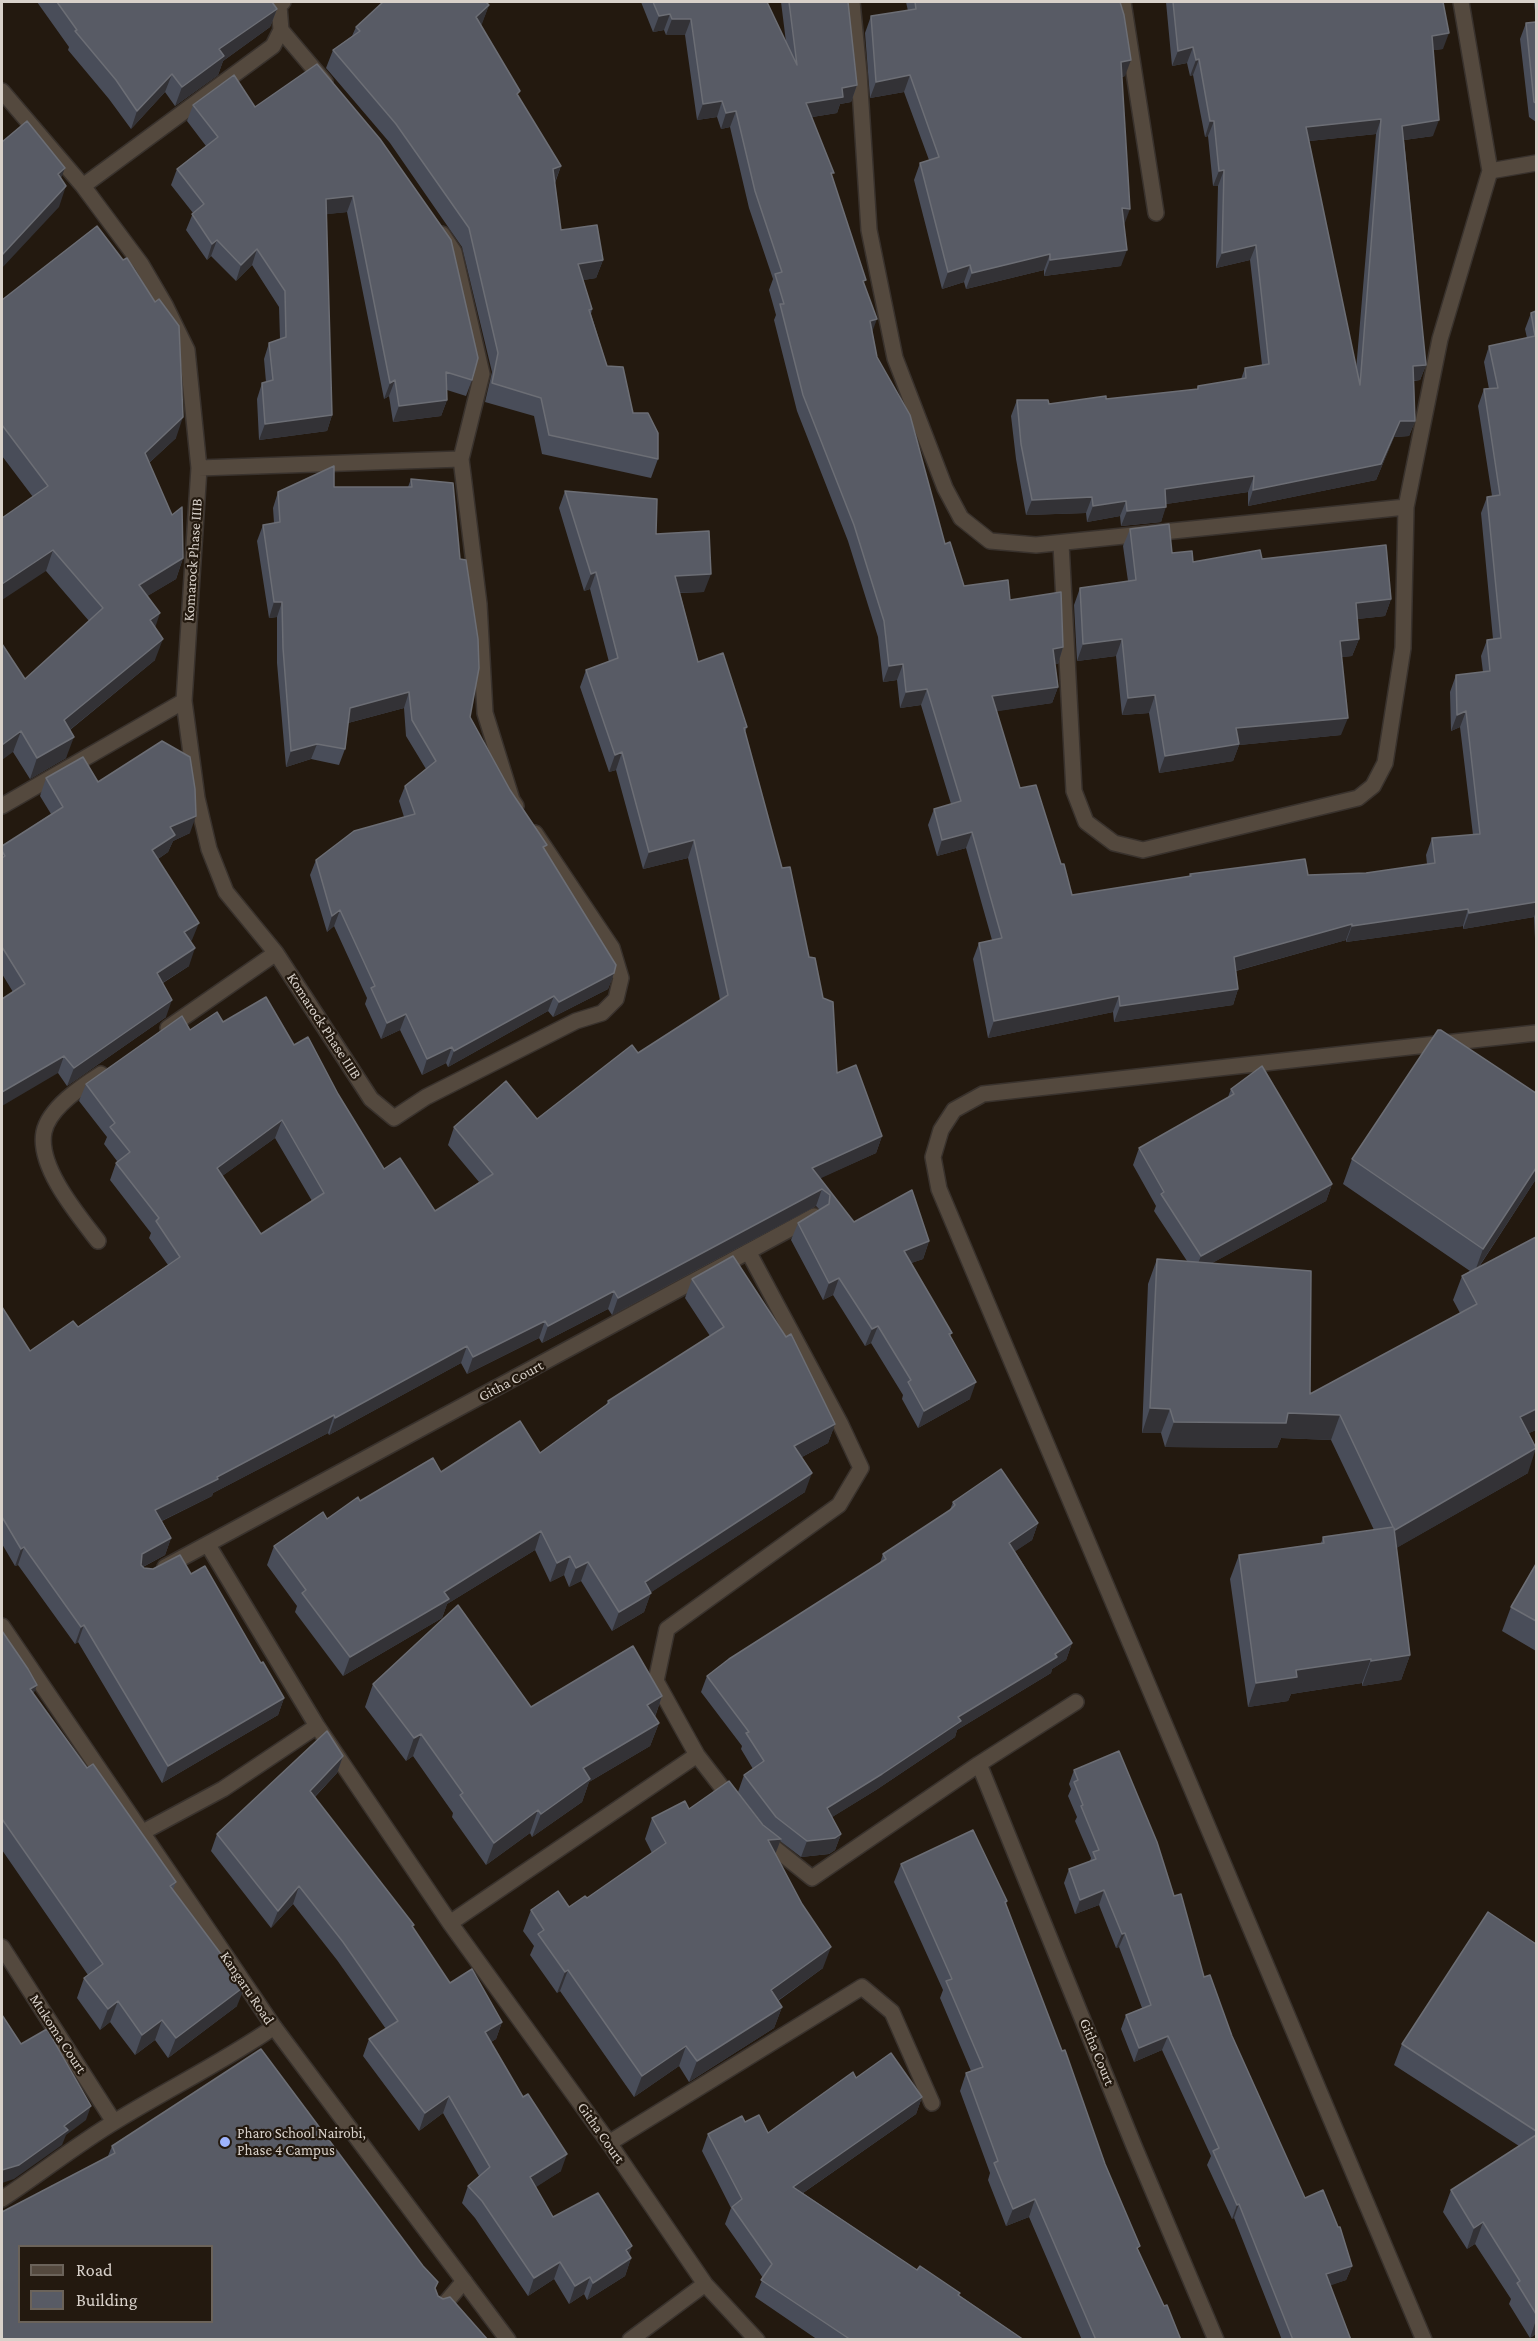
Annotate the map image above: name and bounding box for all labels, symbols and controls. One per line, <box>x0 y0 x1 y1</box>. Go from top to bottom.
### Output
street label: Komarock Phase IIIB <box>180 498 206 622</box>
street label: Komarock Phase IIIB <box>283 969 365 1083</box>
street label: Githa Court <box>476 1356 546 1406</box>
street label: Kangaru Road <box>216 1948 278 2028</box>
street label: Mukoma Court <box>26 1991 90 2077</box>
street label: Githa Court <box>1075 2016 1119 2088</box>
street label: Githa Court <box>573 2099 629 2167</box>
place label: Pharo School Nairobi, Phase 4 Campus <box>237 2124 366 2159</box>
marker: Pharo School Nairobi, Phase 4 Campus <box>218 2135 232 2149</box>
legend <box>18 2245 213 2323</box>
text: Road <box>76 2260 113 2280</box>
text: Building <box>76 2290 137 2310</box>

